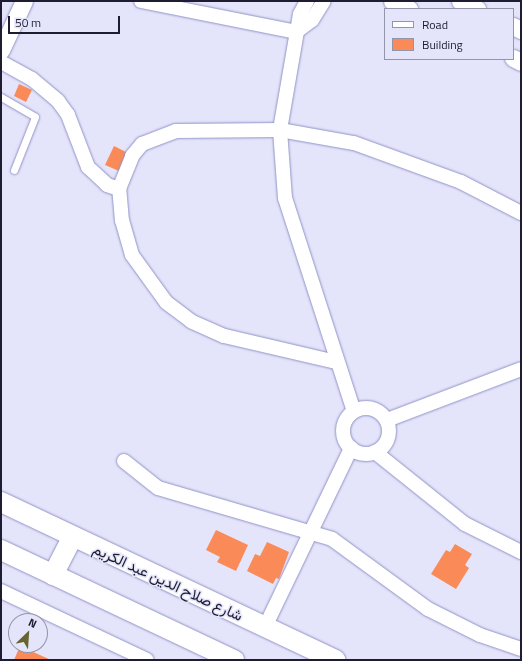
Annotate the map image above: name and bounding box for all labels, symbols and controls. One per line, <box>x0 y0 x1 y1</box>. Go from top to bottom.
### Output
scale bar <box>10 8 122 34</box>
legend <box>384 8 514 60</box>
text: 50 m <box>15 13 41 32</box>
text: Road <box>422 15 448 34</box>
text: Building <box>422 35 463 54</box>
street label: شارع صلاح الدين عبد الكريم <box>90 539 246 625</box>
north arrow <box>8 613 48 653</box>
text: N <box>26 614 39 632</box>

